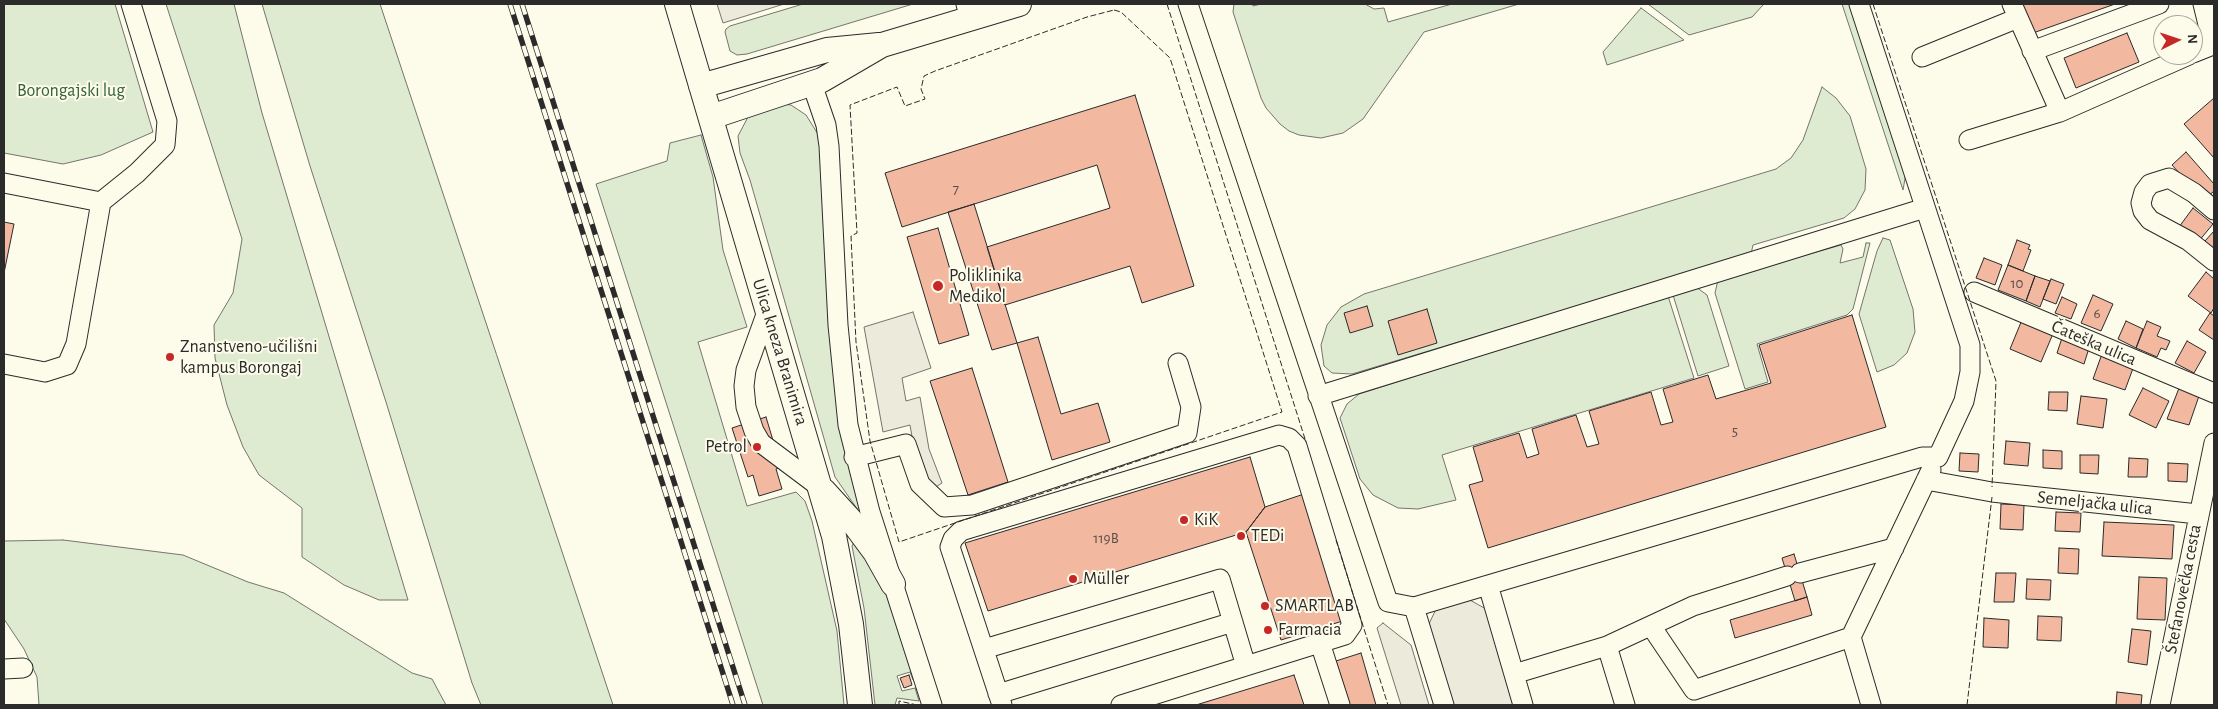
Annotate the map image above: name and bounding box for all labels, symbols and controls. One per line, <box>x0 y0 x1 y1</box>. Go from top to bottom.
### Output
north arrow <box>2153 15 2203 65</box>
text: N <box>2185 34 2199 44</box>
park label: Borongajski lug <box>17 80 125 102</box>
house number: 7 <box>953 180 959 198</box>
place label: Poliklinika Medikol <box>949 265 1022 308</box>
house number: 10 <box>2010 274 2024 292</box>
street label: Ulica kneza Branimira <box>747 276 813 428</box>
marker: Poliklinika Medikol <box>931 279 945 293</box>
house number: 6 <box>2093 304 2101 322</box>
street label: Čateška ulica <box>2048 315 2140 371</box>
place label: Znanstveno-učilišni kampus Borongaj <box>180 336 317 378</box>
marker: Znanstveno-učilišni kampus Borongaj <box>164 351 176 363</box>
house number: 5 <box>1732 422 1738 440</box>
place label: Petrol <box>705 436 747 458</box>
marker: Petrol <box>751 441 763 453</box>
street label: Semeljačka ulica <box>2036 486 2154 520</box>
place label: KiK <box>1194 509 1218 531</box>
marker: KiK <box>1178 514 1190 526</box>
street label: Štefanovečka cesta <box>2160 523 2206 655</box>
place label: TEDi <box>1251 525 1284 547</box>
house number: 119B <box>1093 529 1119 547</box>
marker: TEDi <box>1235 530 1247 542</box>
place label: Müller <box>1083 568 1129 590</box>
marker: Müller <box>1067 573 1079 585</box>
place label: SMARTLAB <box>1275 595 1354 617</box>
marker: SMARTLAB <box>1259 600 1271 612</box>
place label: Farmacia <box>1278 619 1342 641</box>
marker: Farmacia <box>1262 624 1274 636</box>

